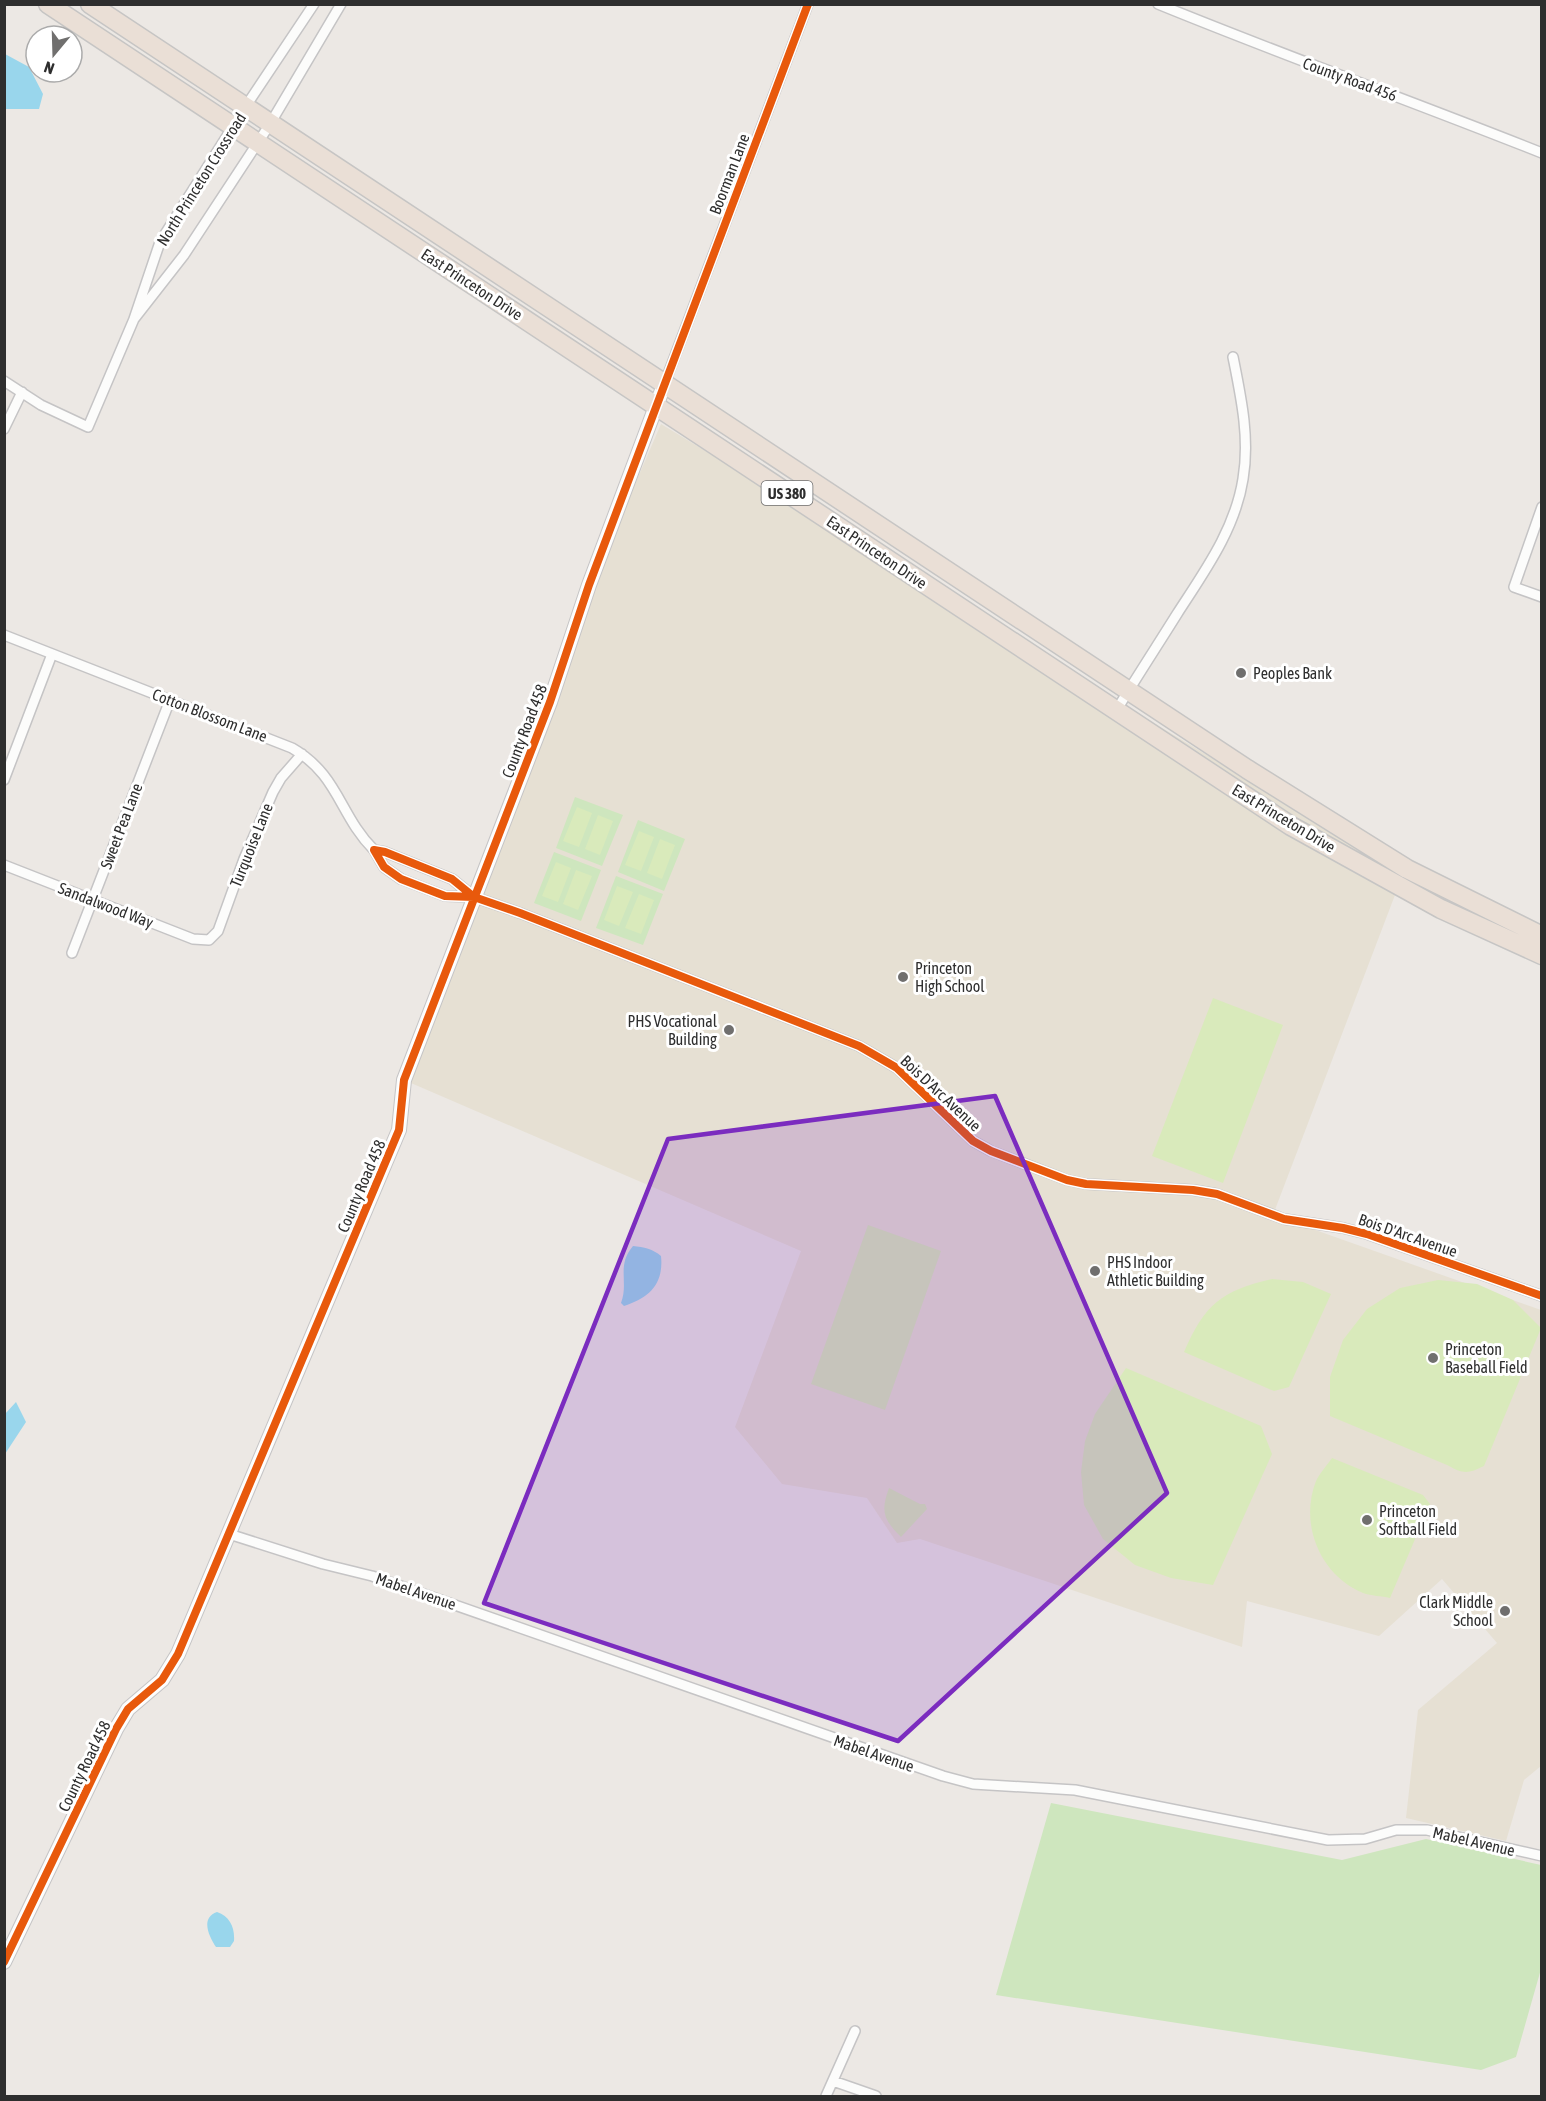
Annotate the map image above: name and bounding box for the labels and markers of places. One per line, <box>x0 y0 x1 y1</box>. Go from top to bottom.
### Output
place label: Peoples Bank <box>1253 664 1332 683</box>
marker: Peoples Bank <box>1234 666 1248 680</box>
place label: Princeton High School <box>915 959 985 996</box>
marker: Princeton High School <box>896 970 910 984</box>
place label: PHS Vocational Building <box>627 1012 718 1049</box>
marker: PHS Vocational Building <box>722 1023 736 1037</box>
place label: PHS Indoor Athletic Building <box>1107 1253 1204 1290</box>
marker: PHS Indoor Athletic Building <box>1088 1264 1102 1278</box>
place label: Princeton Baseball Field <box>1445 1340 1528 1376</box>
marker: Princeton Baseball Field <box>1426 1351 1440 1365</box>
place label: Princeton Softball Field <box>1379 1502 1457 1538</box>
marker: Princeton Softball Field <box>1360 1513 1374 1527</box>
place label: Clark Middle School <box>1419 1593 1494 1629</box>
marker: Clark Middle School <box>1498 1604 1512 1618</box>

